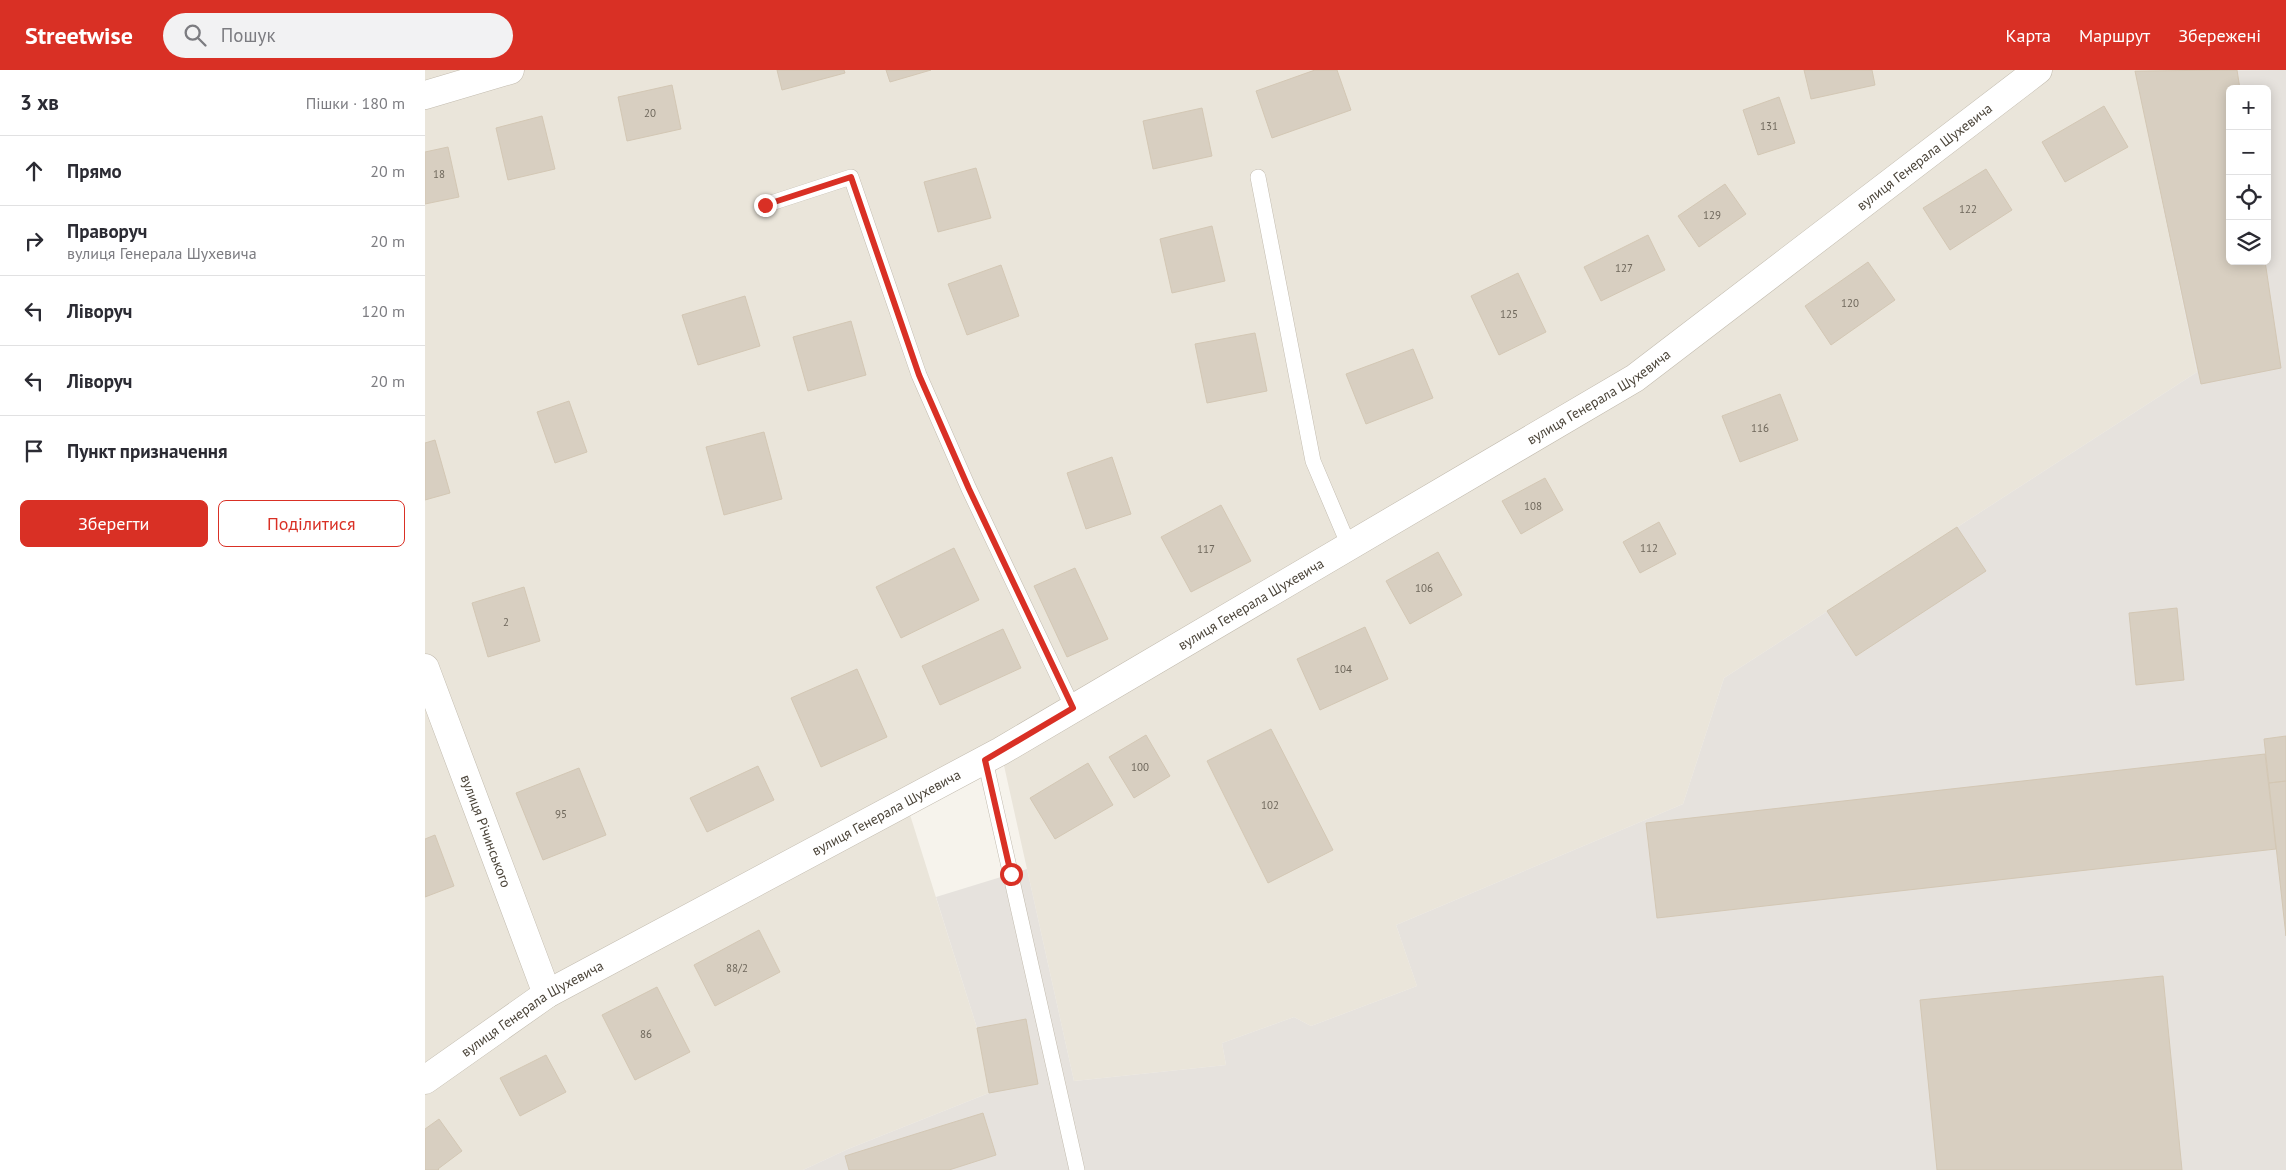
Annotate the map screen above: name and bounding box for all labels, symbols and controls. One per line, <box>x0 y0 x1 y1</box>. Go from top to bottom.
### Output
search box <box>163 13 513 58</box>
text: Streetwise <box>25 20 133 51</box>
icon: search <box>181 21 209 49</box>
text: Пошук <box>221 23 275 47</box>
text: Карта <box>2006 24 2051 47</box>
text: Маршрут <box>2079 24 2150 47</box>
text: Збережені <box>2178 24 2261 47</box>
map controls <box>2226 85 2271 265</box>
button: + <box>2226 85 2271 130</box>
text: 3 хв <box>20 89 59 116</box>
text: Пішки · 180 m <box>306 93 405 113</box>
street label: вулиця Генерала Шухевича <box>1853 99 1996 214</box>
house number: 20 <box>644 106 656 120</box>
house number: 131 <box>1760 119 1778 133</box>
button: − <box>2226 130 2271 175</box>
icon: ahead <box>20 157 48 185</box>
text: Прямо <box>67 159 122 183</box>
text: 20 m <box>370 161 405 181</box>
house number: 18 <box>433 167 445 181</box>
button: locate <box>2226 175 2271 220</box>
route end <box>754 194 777 217</box>
house number: 122 <box>1959 202 1977 216</box>
house number: 129 <box>1703 208 1721 222</box>
text: Праворуч <box>67 219 147 243</box>
button: layers <box>2226 220 2271 265</box>
icon: right <box>20 227 48 255</box>
text: 20 m <box>370 231 405 251</box>
text: вулиця Генерала Шухевича <box>67 243 257 263</box>
house number: 127 <box>1615 261 1633 275</box>
house number: 120 <box>1841 296 1859 310</box>
icon: left <box>20 297 48 325</box>
text: Ліворуч <box>67 299 132 323</box>
text: 120 m <box>362 301 405 321</box>
house number: 125 <box>1500 307 1518 321</box>
street label: вулиця Генерала Шухевича <box>1524 345 1674 449</box>
icon: left <box>20 367 48 395</box>
text: Ліворуч <box>67 369 132 393</box>
text: 20 m <box>370 371 405 391</box>
house number: 116 <box>1751 421 1769 435</box>
icon: arrive <box>20 437 48 465</box>
text: Пункт призначення <box>67 439 228 463</box>
house number: 108 <box>1524 499 1542 513</box>
button: Зберегти <box>20 500 208 547</box>
button: Поділитися <box>218 500 405 547</box>
house number: 112 <box>1640 541 1658 555</box>
house number: 117 <box>1197 542 1215 556</box>
street label: вулиця Генерала Шухевича <box>1175 554 1327 654</box>
house number: 106 <box>1415 581 1433 595</box>
house number: 2 <box>503 615 509 629</box>
house number: 104 <box>1334 662 1352 676</box>
house number: 100 <box>1131 760 1149 774</box>
street label: вулиця Генерала Шухевича <box>809 765 964 860</box>
street label: вулиця Річинського <box>457 772 515 890</box>
house number: 102 <box>1261 798 1279 812</box>
house number: 95 <box>555 807 567 821</box>
route start <box>1000 863 1023 886</box>
street label: вулиця Генерала Шухевича <box>457 956 607 1061</box>
house number: 88/2 <box>726 961 748 975</box>
house number: 86 <box>640 1027 652 1041</box>

